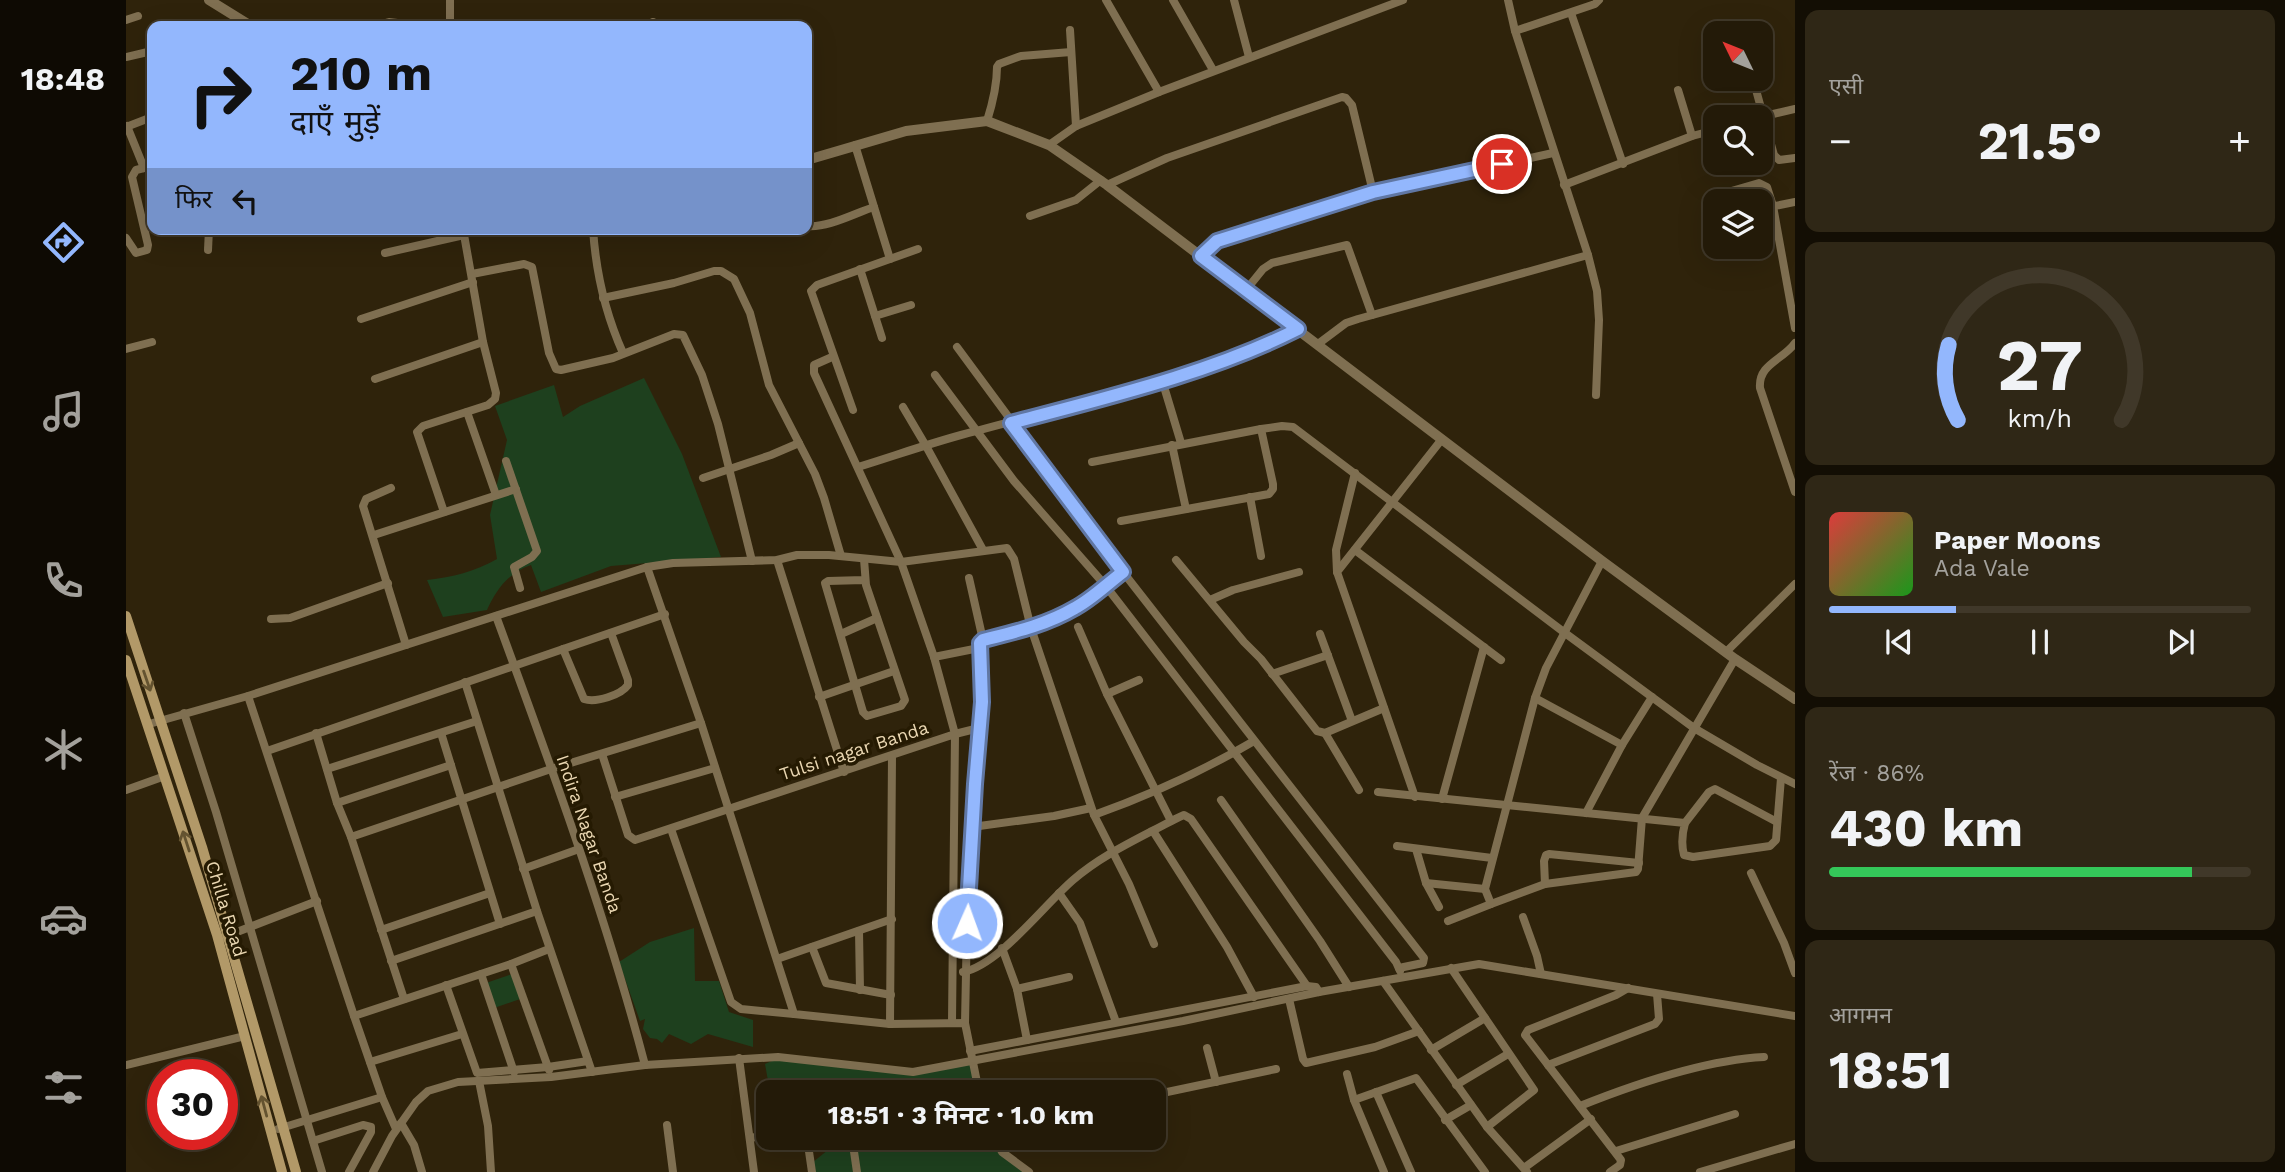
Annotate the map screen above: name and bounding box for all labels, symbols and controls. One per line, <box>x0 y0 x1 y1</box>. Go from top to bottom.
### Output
north arrow <box>1703 21 1773 91</box>
map controls <box>1703 21 1773 259</box>
text: 210 m <box>290 44 432 102</box>
icon: right <box>175 49 266 140</box>
text: 18:48 <box>21 60 105 98</box>
text: एसी <box>1829 73 1863 100</box>
text: दाएँ मुड़ें <box>290 103 380 141</box>
button: search <box>1703 105 1773 175</box>
text: 21.5° <box>1978 111 2102 172</box>
text: − <box>1829 119 1852 163</box>
text: + <box>2228 119 2251 163</box>
pin <box>1472 134 1532 194</box>
icon: arrive <box>1483 145 1521 183</box>
icon: left <box>226 182 264 220</box>
text: फिर <box>175 184 212 214</box>
button: layers <box>1703 189 1773 259</box>
icon: directions <box>39 218 88 267</box>
text: 27 <box>1997 322 2083 408</box>
icon: music <box>39 387 88 436</box>
text: km/h <box>2008 403 2072 432</box>
text: Paper Moons <box>1934 525 2101 555</box>
text: Ada Vale <box>1934 555 2030 582</box>
icon: phone <box>39 556 88 605</box>
icon: previous <box>1880 623 1918 661</box>
icon: pause <box>2021 623 2059 661</box>
icon: next <box>2162 623 2200 661</box>
one-way arrow <box>142 670 155 692</box>
street label: Tulsi nagar Banda <box>777 717 931 785</box>
icon: climate <box>39 725 88 774</box>
street label: Indira Nagar Banda <box>552 752 626 916</box>
text: रेंज · 86% <box>1829 760 1924 787</box>
text: 430 km <box>1829 798 2023 859</box>
one-way arrow <box>179 830 192 852</box>
street label: Chilla Road <box>202 858 251 959</box>
position arrow <box>930 886 1004 960</box>
icon: car <box>39 894 88 943</box>
text: आगमन <box>1829 1002 1892 1029</box>
text: 18:51 <box>1829 1040 1952 1101</box>
speed limit sign: 30 <box>147 1059 238 1150</box>
icon: filters <box>39 1063 88 1112</box>
one-way arrow <box>257 1095 270 1118</box>
text: 18:51 · 3 मिनट · 1.0 km <box>828 1100 1094 1130</box>

